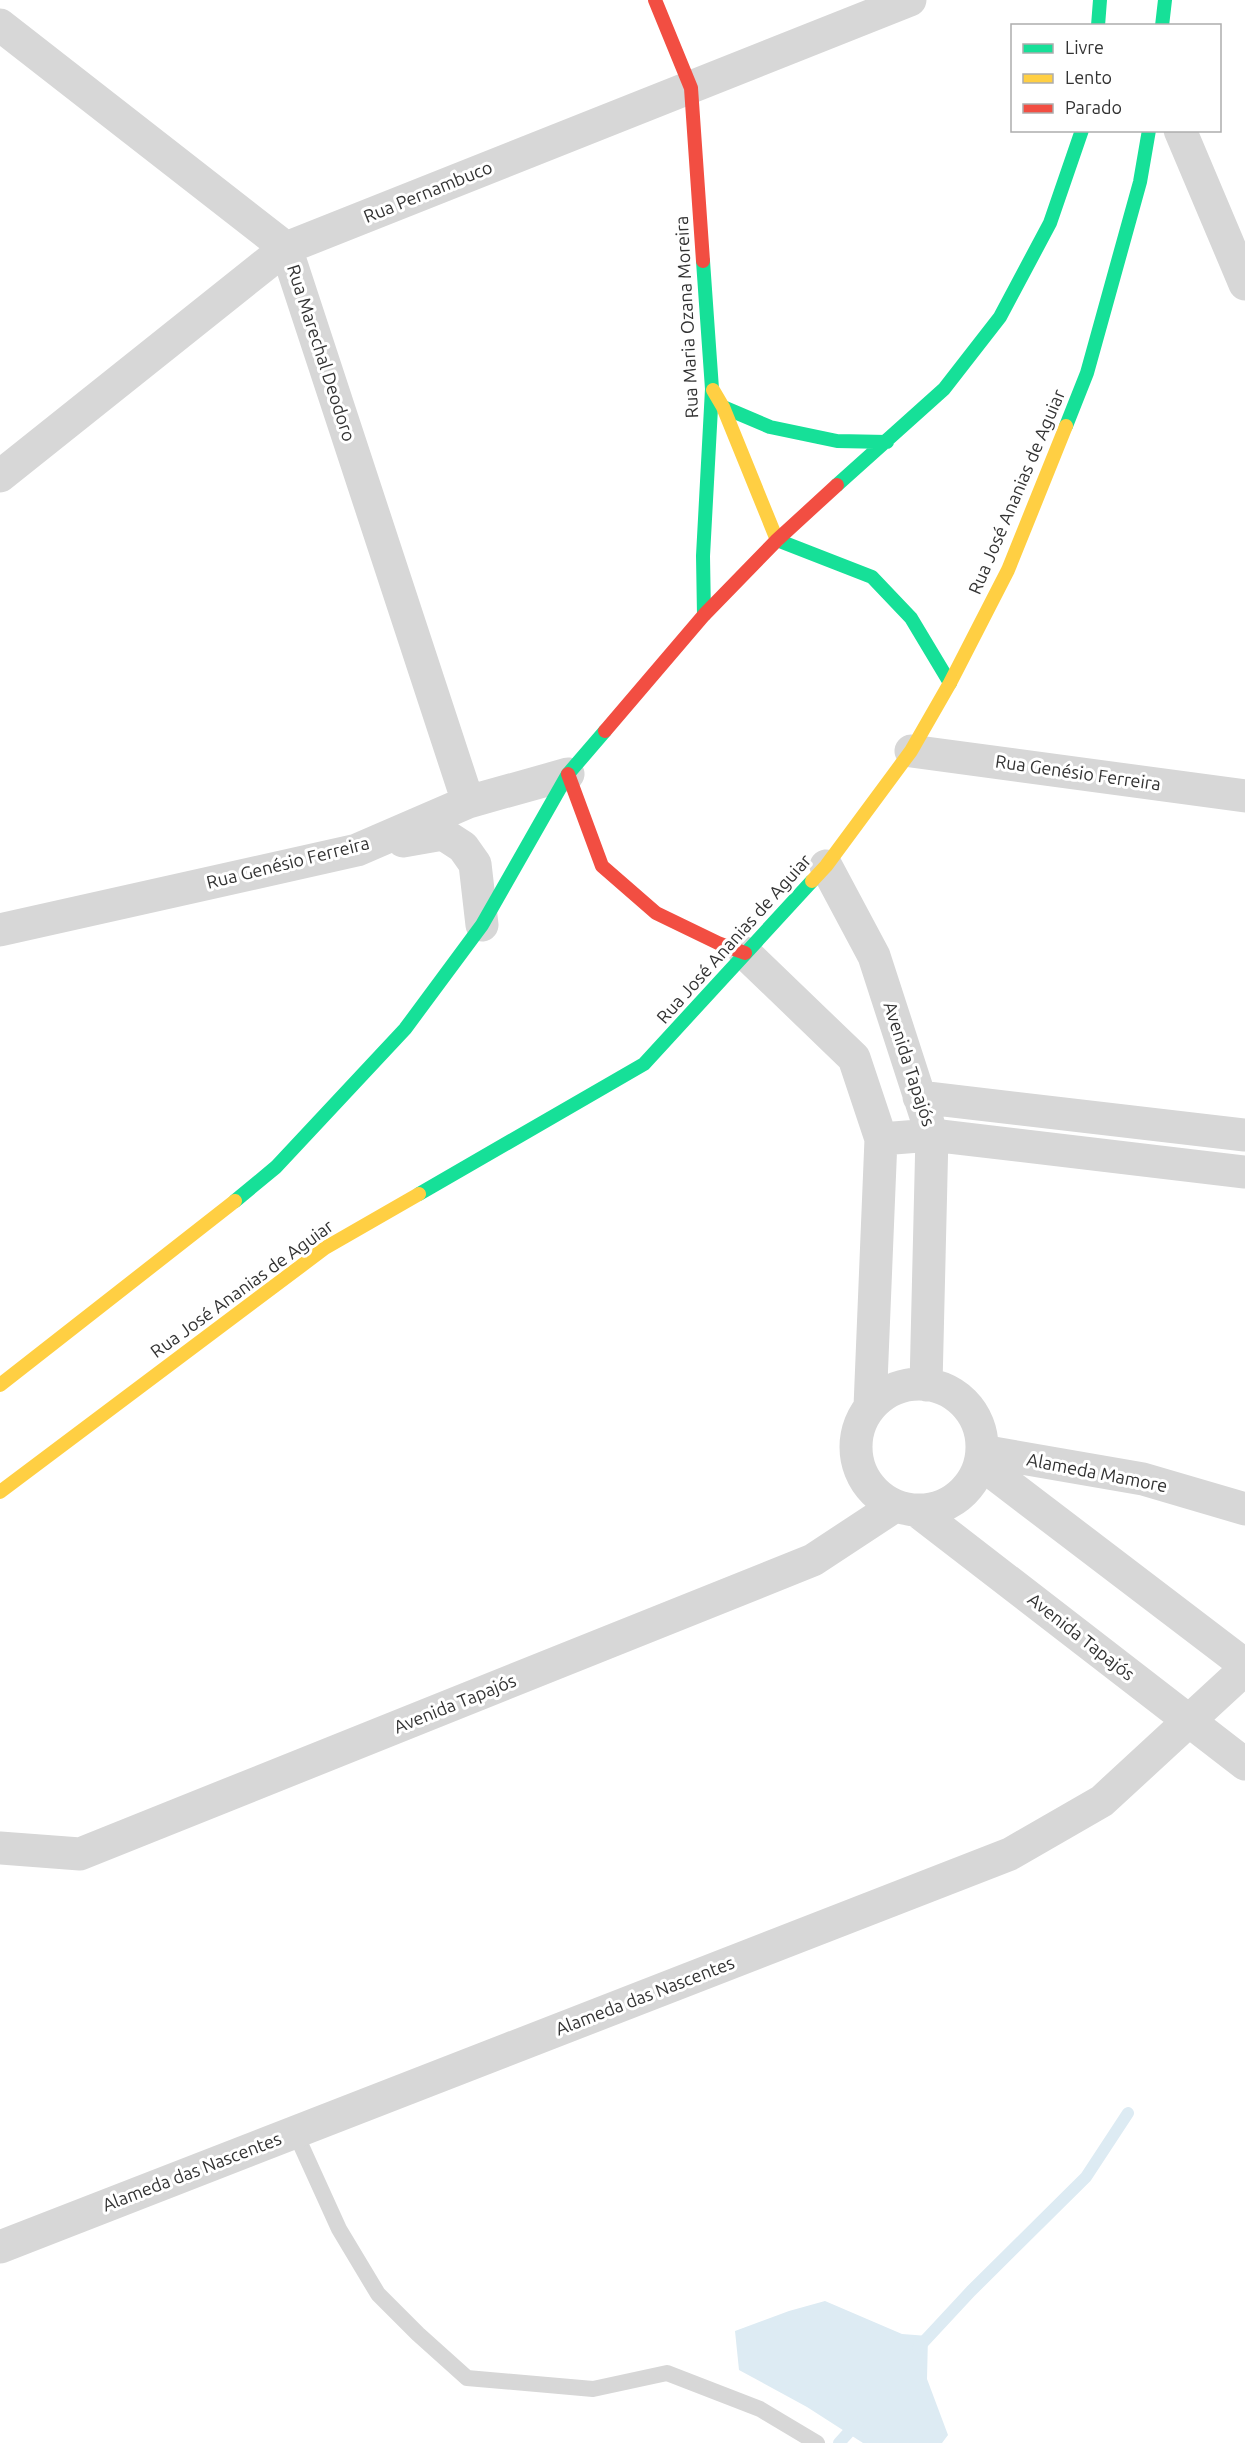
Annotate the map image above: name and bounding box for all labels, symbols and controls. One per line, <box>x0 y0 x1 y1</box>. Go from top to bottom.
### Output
legend <box>1011 24 1221 132</box>
text: Livre <box>1065 37 1104 57</box>
text: Lento <box>1065 67 1112 87</box>
text: Parado <box>1065 97 1122 117</box>
street label: Rua Pernambuco <box>360 156 495 226</box>
street label: Rua Maria Ozana Moreira <box>671 215 701 419</box>
street label: Rua Marechal Deodoro <box>284 262 360 444</box>
street label: Rua José Ananias de Aguiar <box>964 386 1068 597</box>
street label: Rua Genésio Ferreira <box>994 750 1162 794</box>
street label: Rua Genésio Ferreira <box>204 832 371 892</box>
street label: Rua José Ananias de Aguiar <box>652 850 815 1027</box>
street label: Avenida Tapajós <box>880 999 940 1129</box>
street label: Rua José Ananias de Aguiar <box>146 1215 337 1361</box>
street label: Alameda Mamore <box>1025 1449 1169 1495</box>
street label: Avenida Tapajós <box>1024 1588 1139 1684</box>
street label: Avenida Tapajós <box>391 1669 519 1737</box>
street label: Alameda das Nascentes <box>552 1952 737 2038</box>
street label: Alameda das Nascentes <box>99 2128 284 2214</box>

